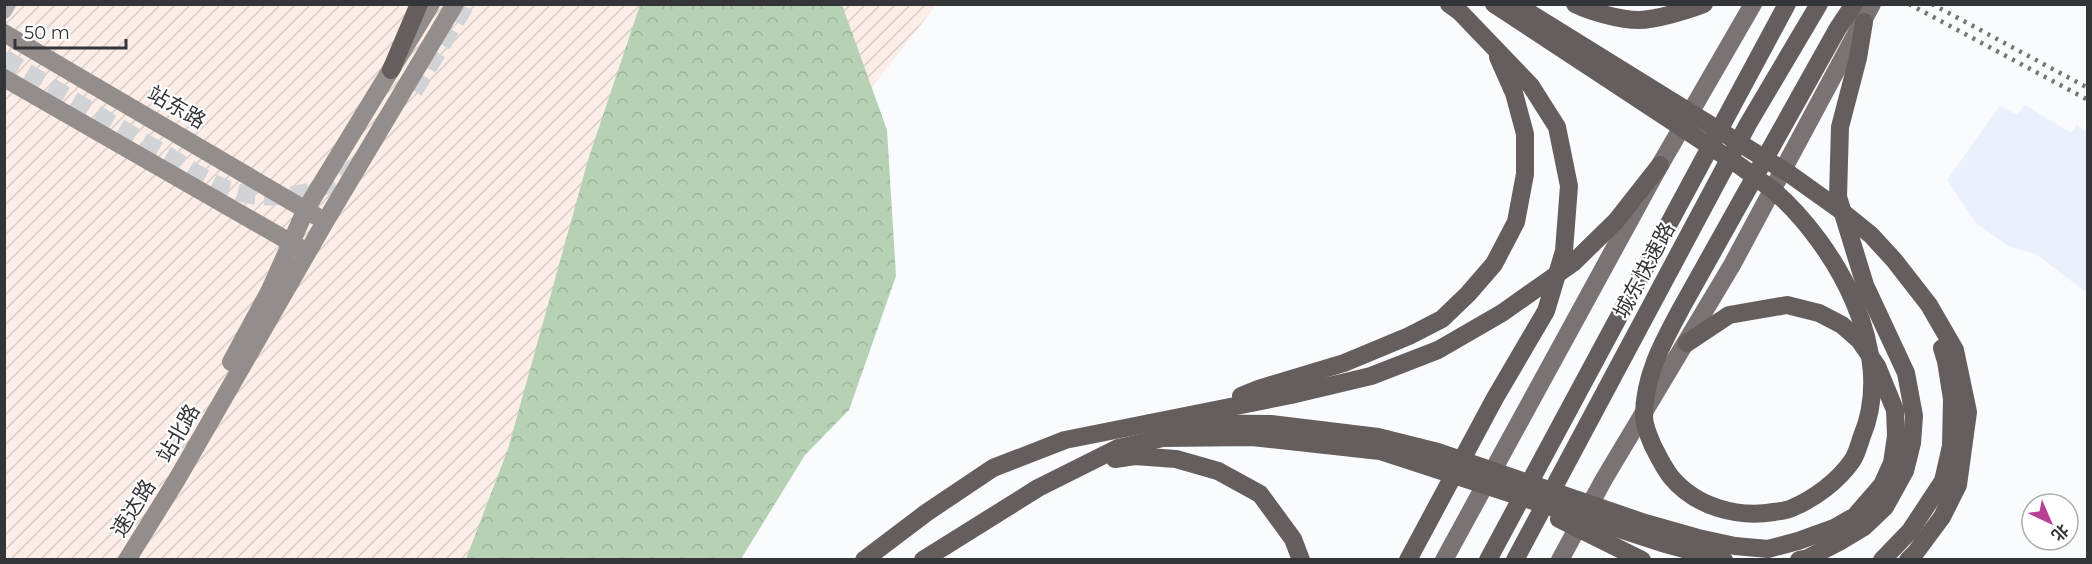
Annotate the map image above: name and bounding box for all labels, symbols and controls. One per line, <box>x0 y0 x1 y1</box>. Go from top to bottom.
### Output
scale bar <box>15 12 126 50</box>
text: 50 m <box>24 22 70 44</box>
street label: 站东路 <box>143 80 211 134</box>
street label: 城东快速路 <box>1608 218 1680 322</box>
street label: 站北路 <box>151 399 205 467</box>
street label: 速达路 <box>106 475 160 541</box>
north arrow <box>2020 492 2080 552</box>
text: 北 <box>2048 520 2072 545</box>

